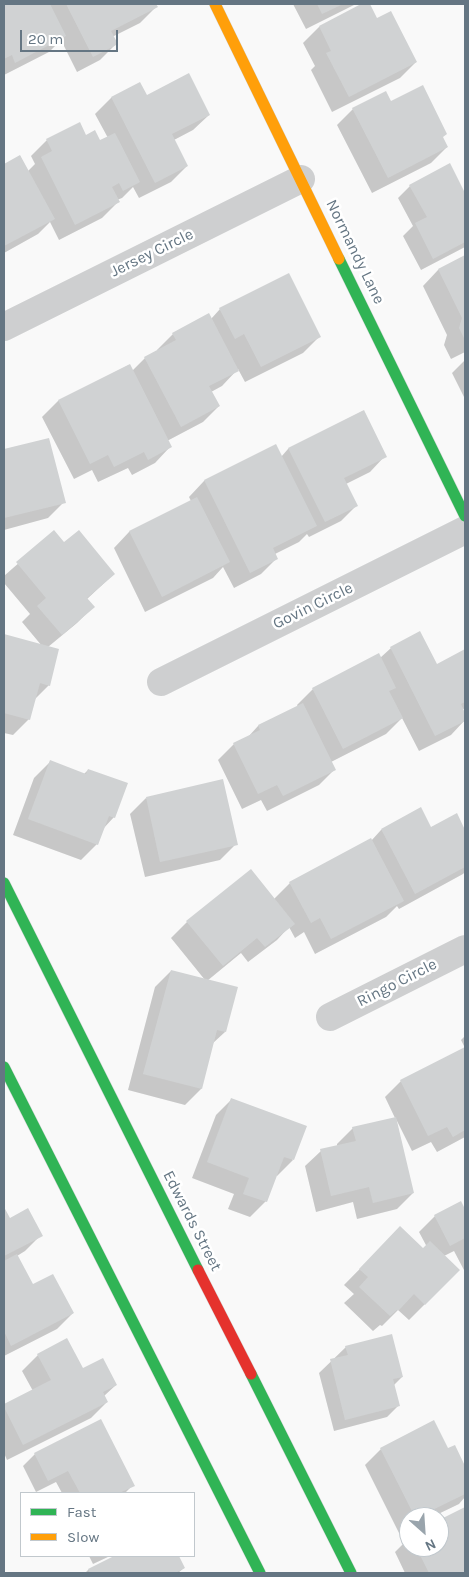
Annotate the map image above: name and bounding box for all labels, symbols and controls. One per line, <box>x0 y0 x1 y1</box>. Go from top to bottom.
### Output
scale bar <box>22 20 120 52</box>
text: 20 m <box>28 30 63 48</box>
street label: Normandy Lane <box>321 197 389 307</box>
street label: Jersey Circle <box>108 225 196 281</box>
street label: Govin Circle <box>270 578 356 634</box>
street label: Ringo Circle <box>354 955 440 1011</box>
street label: Edwards Street <box>158 1168 226 1274</box>
legend <box>20 1492 195 1557</box>
text: Fast <box>67 1503 96 1521</box>
north arrow <box>399 1507 449 1557</box>
text: Slow <box>67 1528 99 1546</box>
text: N <box>422 1535 439 1555</box>

